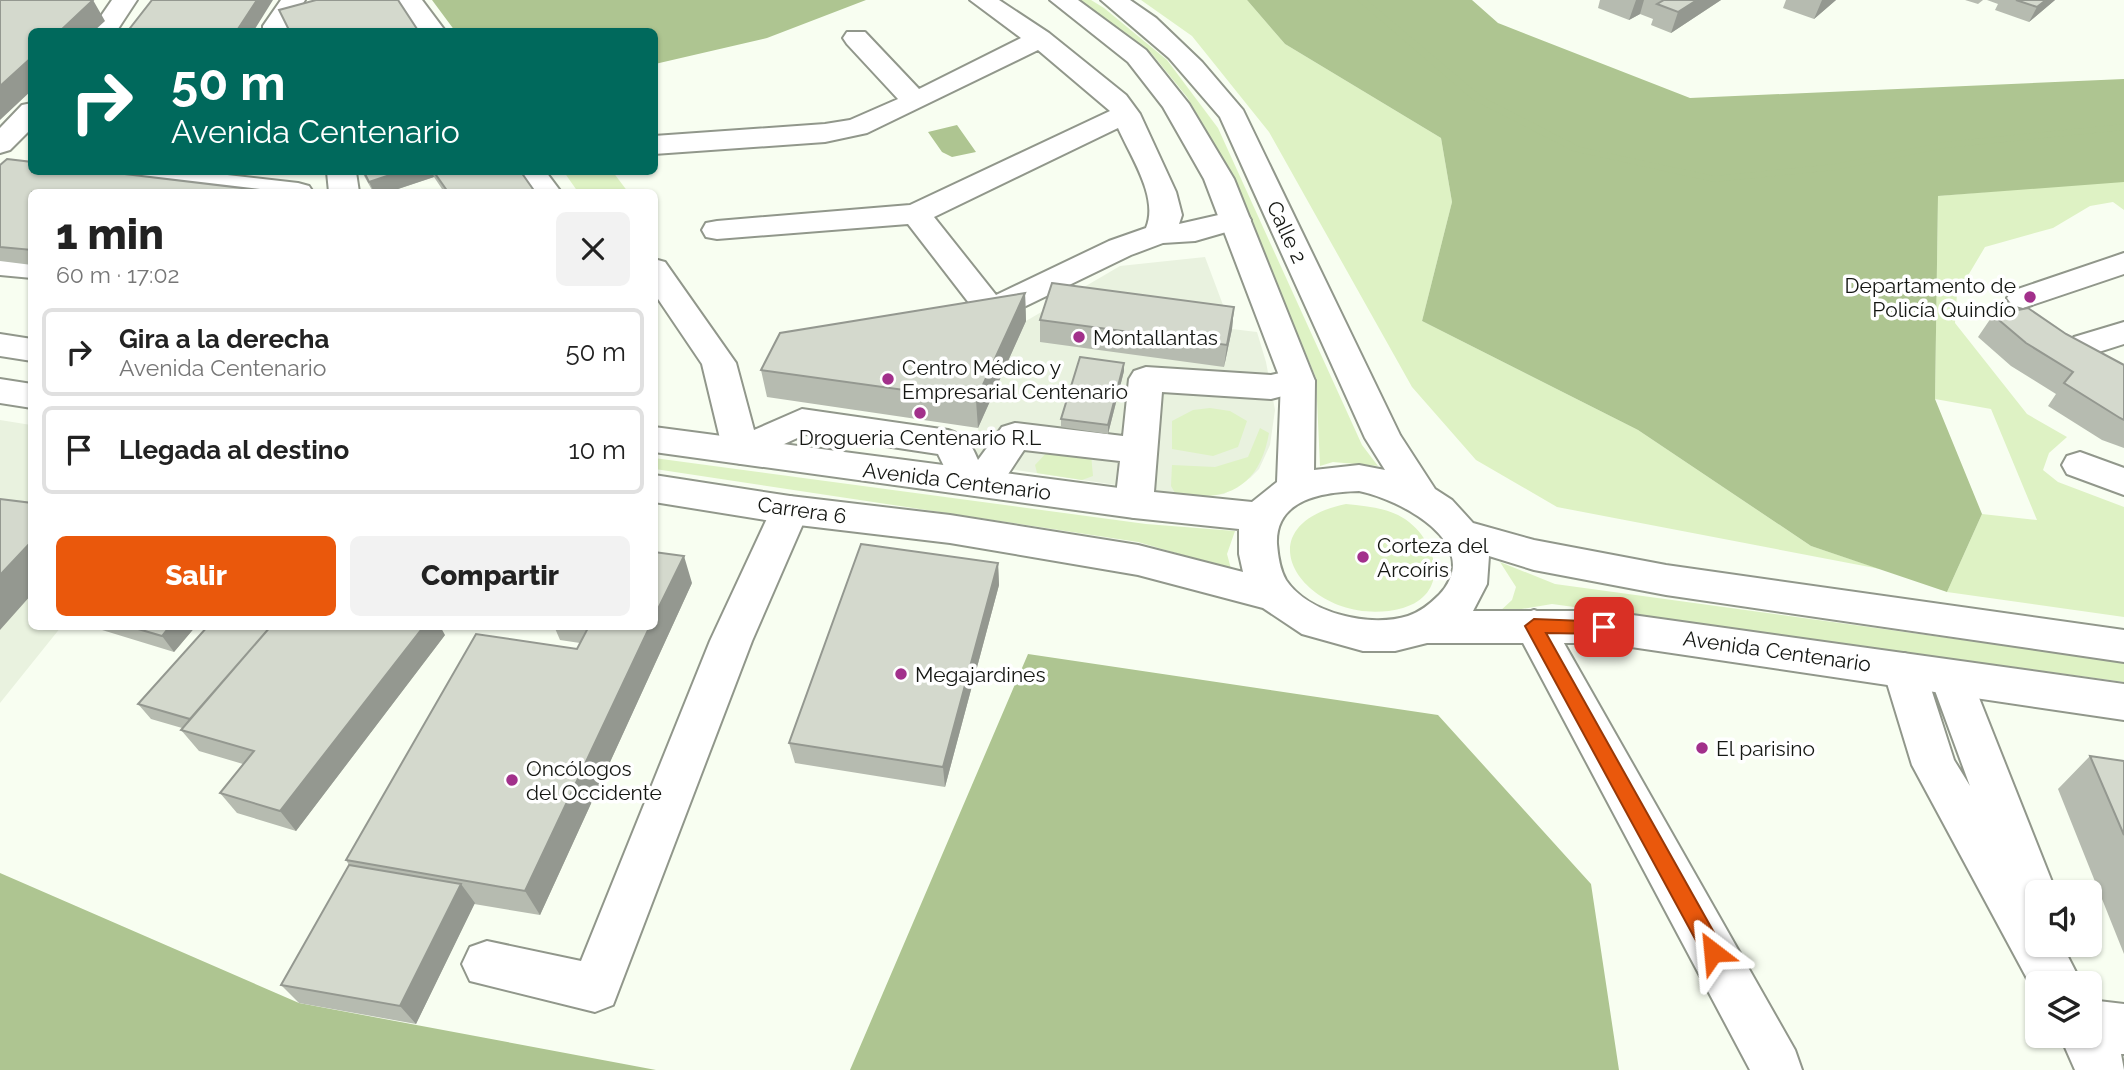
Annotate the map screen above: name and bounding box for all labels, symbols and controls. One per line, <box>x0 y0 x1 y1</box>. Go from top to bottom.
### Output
text: 50 m <box>171 54 286 111</box>
icon: right <box>56 56 147 147</box>
text: Avenida Centenario <box>171 113 460 150</box>
street label: Calle 2 <box>1262 197 1312 267</box>
text: 1 min <box>56 210 164 259</box>
button: close <box>556 212 630 286</box>
text: 60 m · 17:02 <box>56 261 179 288</box>
place label: Departamento de Policía Quindío <box>1845 273 2016 322</box>
marker: Departamento de Policía Quindío <box>2022 289 2038 305</box>
text: Gira a la derecha <box>119 324 329 354</box>
place label: Montallantas <box>1093 325 1218 350</box>
marker: Montallantas <box>1071 329 1087 345</box>
icon: right <box>60 333 98 371</box>
text: 50 m <box>565 337 626 367</box>
text: Avenida Centenario <box>119 354 327 381</box>
place label: Centro Médico y Empresarial Centenario <box>902 355 1128 404</box>
marker: Centro Médico y Empresarial Centenario <box>880 371 896 387</box>
marker: Drogueria Centenario R.L <box>912 405 928 421</box>
place label: Drogueria Centenario R.L <box>799 425 1041 450</box>
icon: arrive <box>60 431 98 469</box>
text: Llegada al destino <box>119 435 349 465</box>
text: 10 m <box>568 435 626 465</box>
street label: Avenida Centenario <box>861 457 1053 505</box>
street label: Carrera 6 <box>756 491 848 529</box>
place label: Corteza del Arcoíris <box>1377 533 1489 582</box>
button: Salir <box>56 536 336 616</box>
button: Compartir <box>350 536 630 616</box>
marker: Corteza del Arcoíris <box>1355 549 1371 565</box>
pin <box>1574 597 1634 657</box>
icon: arrive <box>1585 608 1623 646</box>
street label: Avenida Centenario <box>1681 625 1873 677</box>
place label: Megajardines <box>915 662 1046 687</box>
marker: Megajardines <box>893 666 909 682</box>
place label: El parisino <box>1716 736 1815 761</box>
marker: El parisino <box>1694 740 1710 756</box>
place label: Oncólogos del Occidente <box>526 756 662 805</box>
marker: Oncólogos del Occidente <box>504 772 520 788</box>
map controls <box>2025 880 2102 1048</box>
button: sound <box>2025 880 2102 957</box>
position arrow <box>1676 915 1750 989</box>
button: layers <box>2025 971 2102 1048</box>

